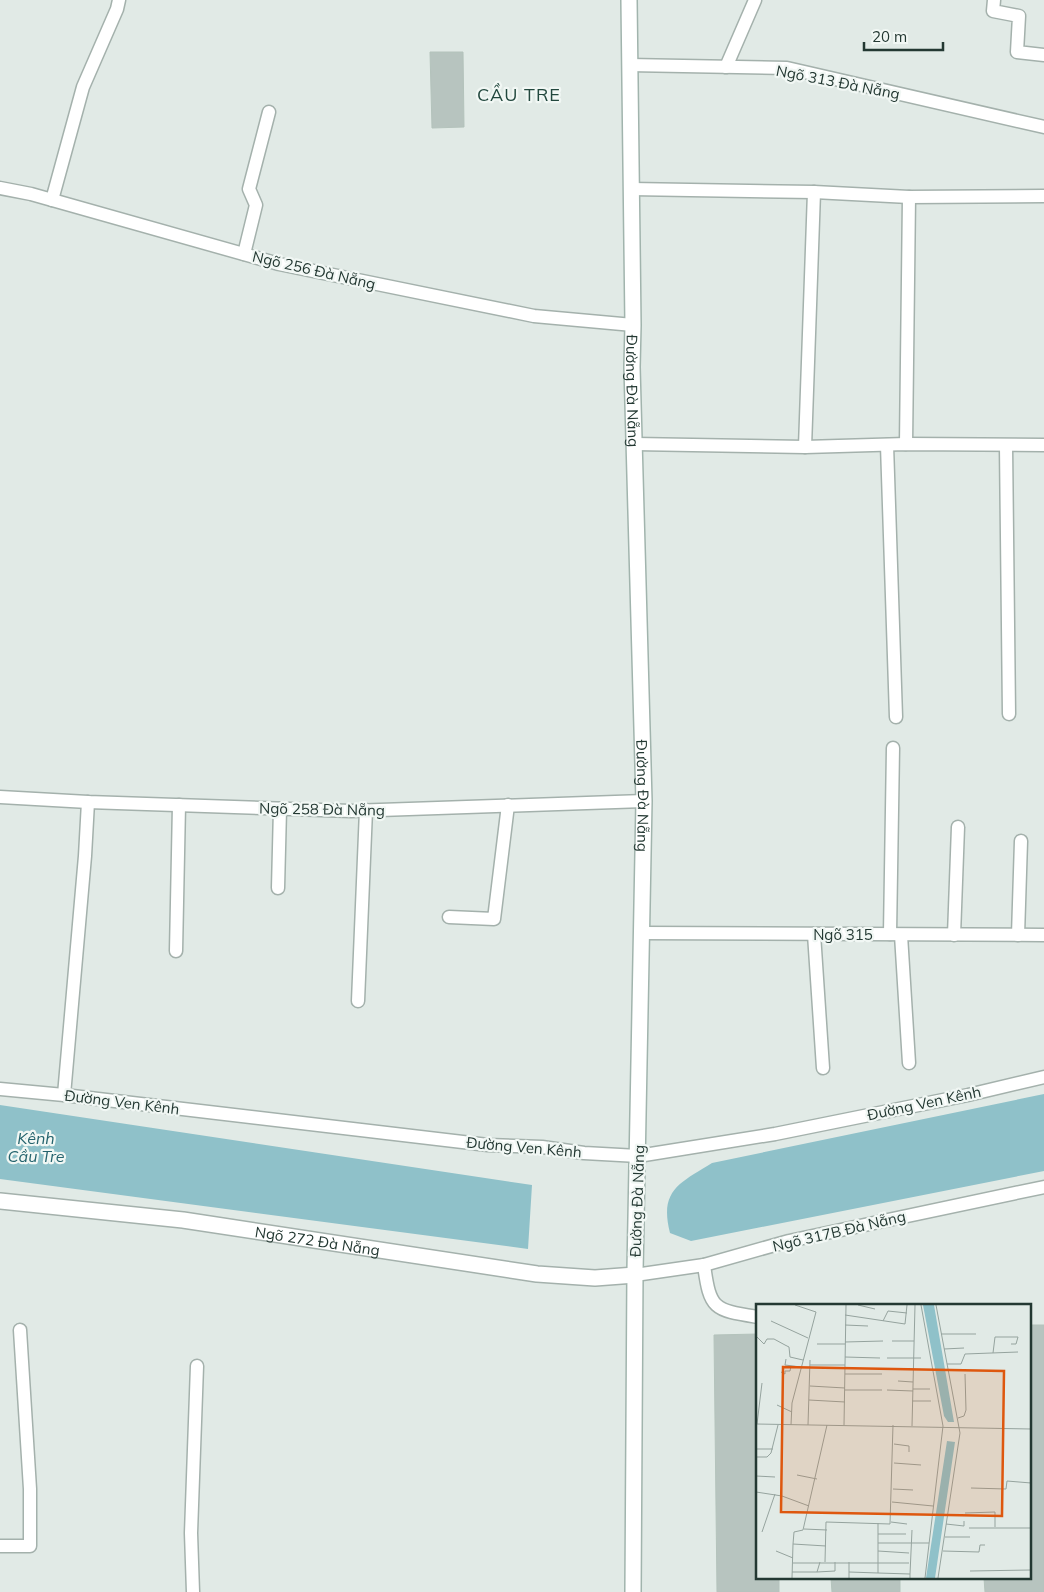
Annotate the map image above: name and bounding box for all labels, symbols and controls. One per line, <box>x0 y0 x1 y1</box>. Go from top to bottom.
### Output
scale bar <box>864 20 943 52</box>
text: 20 m <box>872 27 907 46</box>
street label: Ngõ 313 Đà Nẵng <box>774 61 902 103</box>
district label: CẦU TRE <box>477 83 561 106</box>
street label: Ngõ 256 Đà Nẵng <box>251 247 377 293</box>
street label: Đường Đà Nẵng <box>622 335 644 447</box>
street label: Đường Đà Nẵng <box>633 739 653 852</box>
street label: Ngõ 258 Đà Nẵng <box>259 798 385 820</box>
street label: Ngõ 315 <box>813 925 873 944</box>
street label: Đường Ven Kênh <box>865 1082 983 1124</box>
street label: Đường Ven Kênh <box>63 1086 181 1118</box>
water label: Kênh Cầu Tre <box>8 1128 65 1166</box>
street label: Đường Ven Kênh <box>466 1132 582 1162</box>
street label: Đường Đà Nẵng <box>626 1145 648 1257</box>
street label: Ngõ 317B Đà Nẵng <box>771 1206 907 1256</box>
street label: Ngõ 272 Đà Nẵng <box>254 1222 381 1259</box>
inset map <box>756 1304 1032 1580</box>

